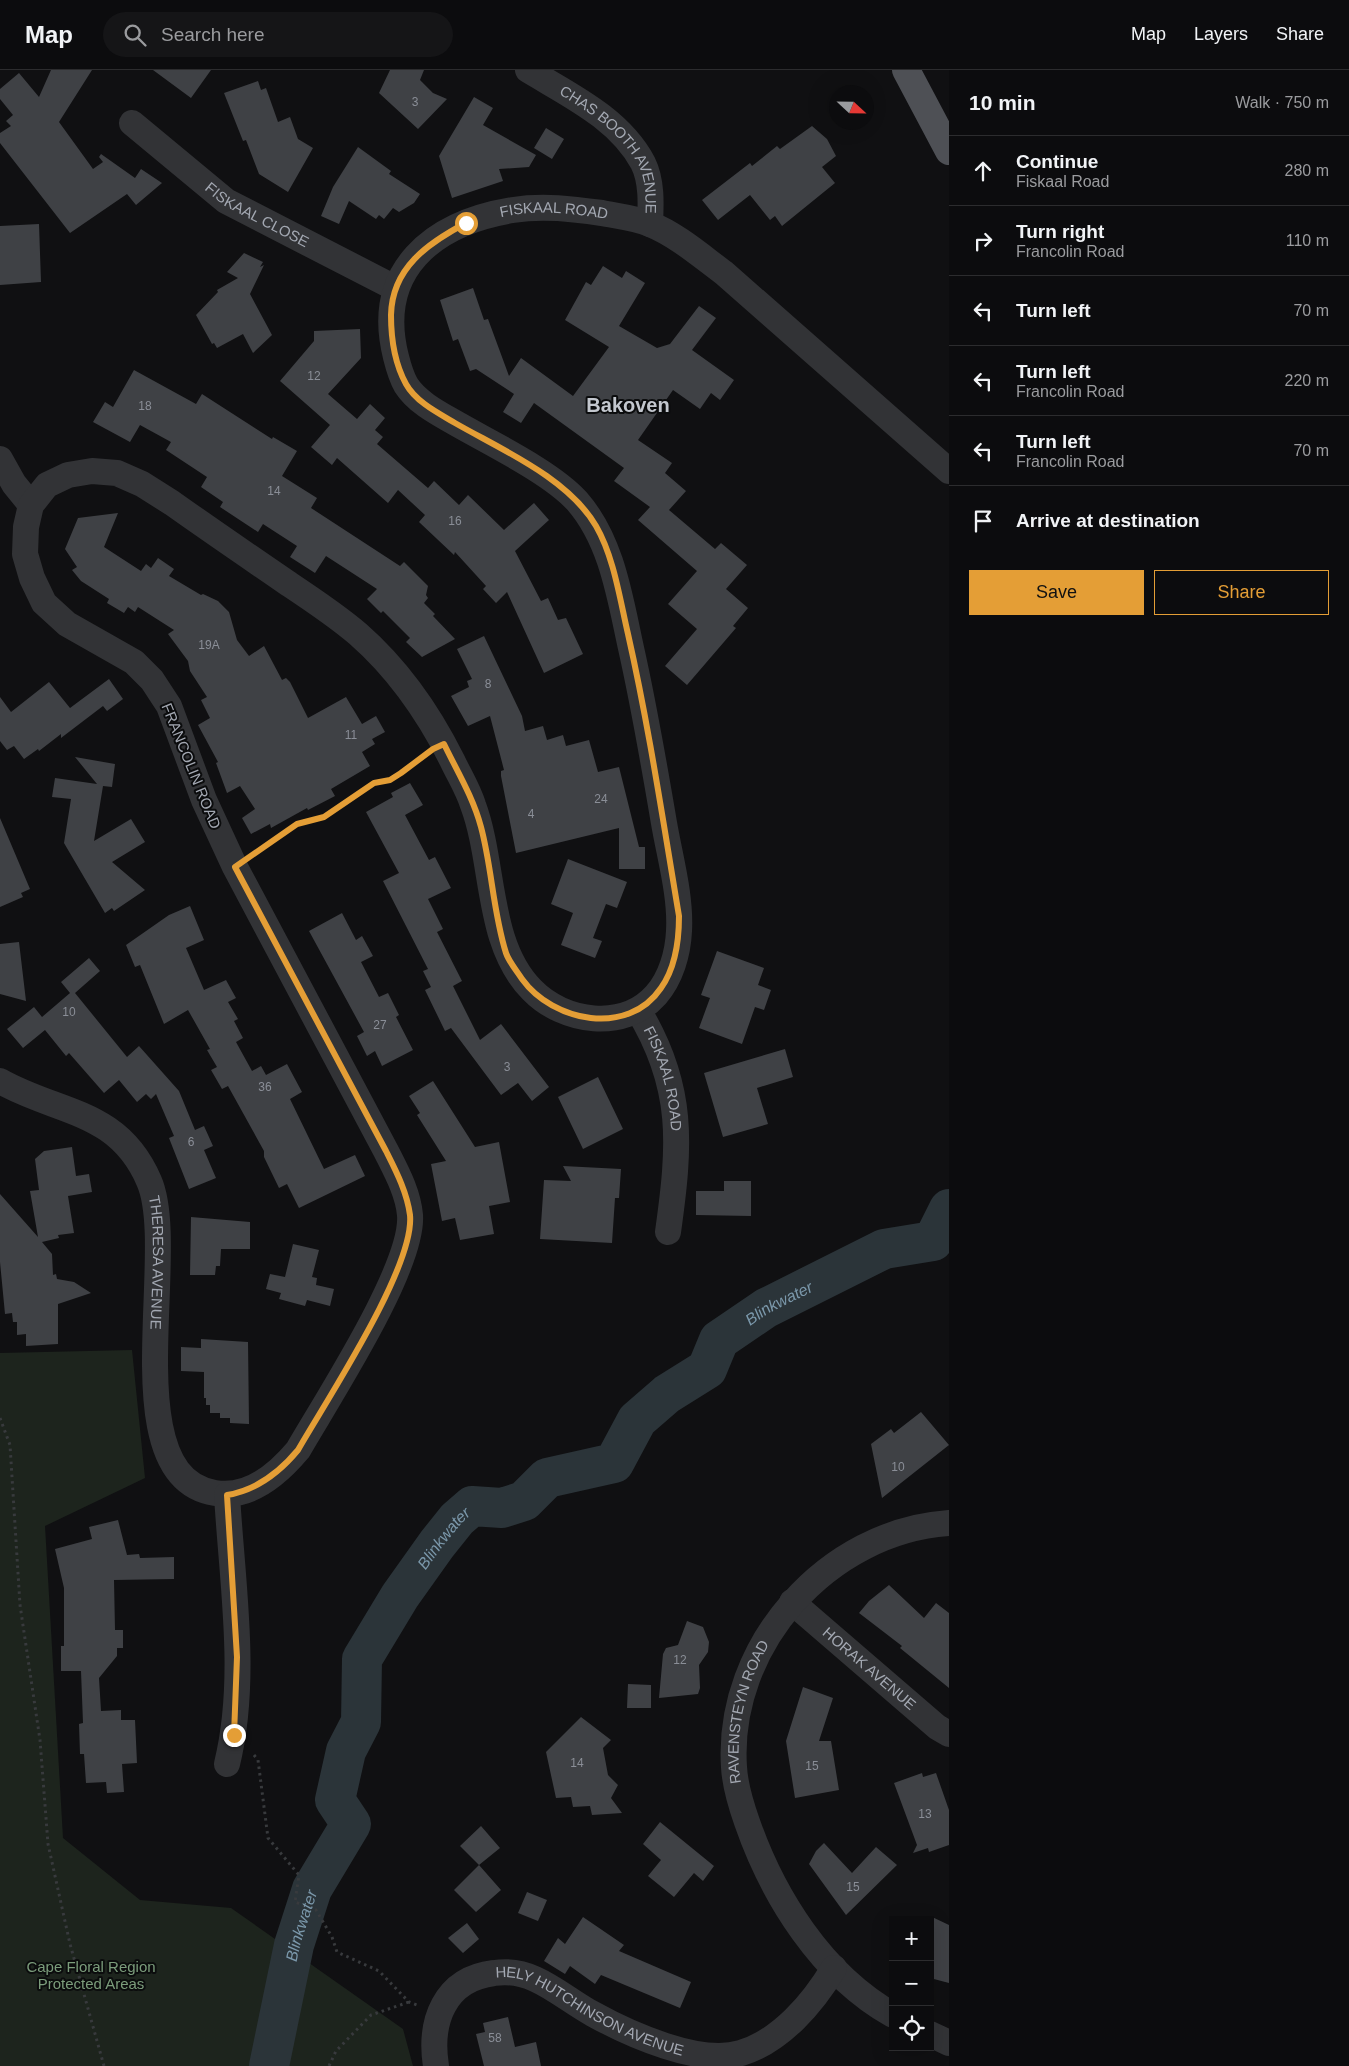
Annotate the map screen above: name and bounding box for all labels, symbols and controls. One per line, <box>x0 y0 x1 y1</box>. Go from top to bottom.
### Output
search box <box>103 12 453 57</box>
text: Map <box>25 21 73 48</box>
icon: search <box>121 21 149 49</box>
text: Search here <box>161 24 265 45</box>
text: Map <box>1131 24 1166 44</box>
text: Layers <box>1194 24 1248 44</box>
text: Share <box>1276 24 1324 44</box>
street label: CHAS BOOTH AVENUE <box>557 82 660 214</box>
north arrow <box>829 85 874 130</box>
text: 10 min <box>969 91 1036 114</box>
text: Walk · 750 m <box>1235 94 1329 111</box>
house number: 3 <box>412 95 419 109</box>
text: Continue <box>1016 151 1098 172</box>
icon: ahead <box>969 157 997 185</box>
text: 280 m <box>1285 162 1329 179</box>
text: Fiskaal Road <box>1016 173 1109 190</box>
street label: FISKAAL CLOSE <box>202 179 312 250</box>
street label: FISKAAL ROAD <box>498 199 610 222</box>
route start <box>455 212 478 235</box>
text: Turn right <box>1016 221 1104 242</box>
icon: right <box>969 227 997 255</box>
text: 110 m <box>1286 232 1329 249</box>
text: Francolin Road <box>1016 243 1125 260</box>
icon: left <box>969 297 997 325</box>
text: Turn left <box>1016 300 1091 321</box>
text: 70 m <box>1293 302 1329 319</box>
text: Turn left <box>1016 361 1091 382</box>
icon: left <box>969 367 997 395</box>
house number: 12 <box>307 369 321 383</box>
text: 220 m <box>1285 372 1329 389</box>
text: Francolin Road <box>1016 383 1125 400</box>
district label: Bakoven <box>586 394 670 416</box>
house number: 18 <box>138 399 152 413</box>
text: Turn left <box>1016 431 1091 452</box>
icon: left <box>969 437 997 465</box>
text: 70 m <box>1293 442 1329 459</box>
text: Francolin Road <box>1016 453 1125 470</box>
house number: 14 <box>267 484 281 498</box>
icon: arrive <box>969 507 997 535</box>
text: Arrive at destination <box>1016 510 1200 531</box>
house number: 16 <box>448 514 462 528</box>
button: Save <box>969 570 1144 615</box>
button: Share <box>1154 570 1329 615</box>
house number: 19A <box>198 638 220 652</box>
house number: 8 <box>485 677 492 691</box>
street label: FRANCOLIN ROAD <box>158 700 225 831</box>
house number: 11 <box>345 728 358 742</box>
house number: 24 <box>594 792 608 806</box>
house number: 4 <box>528 807 535 821</box>
house number: 10 <box>62 1005 76 1019</box>
house number: 27 <box>373 1018 387 1032</box>
street label: FISKAAL ROAD <box>641 1023 685 1132</box>
house number: 3 <box>504 1060 511 1074</box>
house number: 36 <box>258 1080 272 1094</box>
house number: 6 <box>188 1135 195 1149</box>
street label: THERESA AVENUE <box>146 1194 167 1330</box>
water label: Blinkwater <box>742 1278 816 1329</box>
house number: 10 <box>891 1460 905 1474</box>
water label: Blinkwater <box>414 1504 474 1572</box>
street label: HORAK AVENUE <box>820 1623 920 1713</box>
street label: RAVENSTEYN ROAD <box>725 1637 772 1785</box>
house number: 12 <box>673 1653 687 1667</box>
route end <box>223 1724 246 1747</box>
house number: 14 <box>570 1756 584 1770</box>
house number: 15 <box>805 1759 819 1773</box>
house number: 13 <box>918 1807 932 1821</box>
house number: 15 <box>846 1880 860 1894</box>
water label: Blinkwater <box>283 1887 320 1963</box>
map controls <box>889 1916 934 2051</box>
button: + <box>889 1916 934 1961</box>
park label: Cape Floral Region Protected Areas <box>26 1958 156 1992</box>
button: − <box>889 1961 934 2006</box>
street label: HELY HUTCHINSON AVENUE <box>495 1963 686 2059</box>
button: locate <box>889 2006 934 2051</box>
house number: 58 <box>488 2031 502 2045</box>

